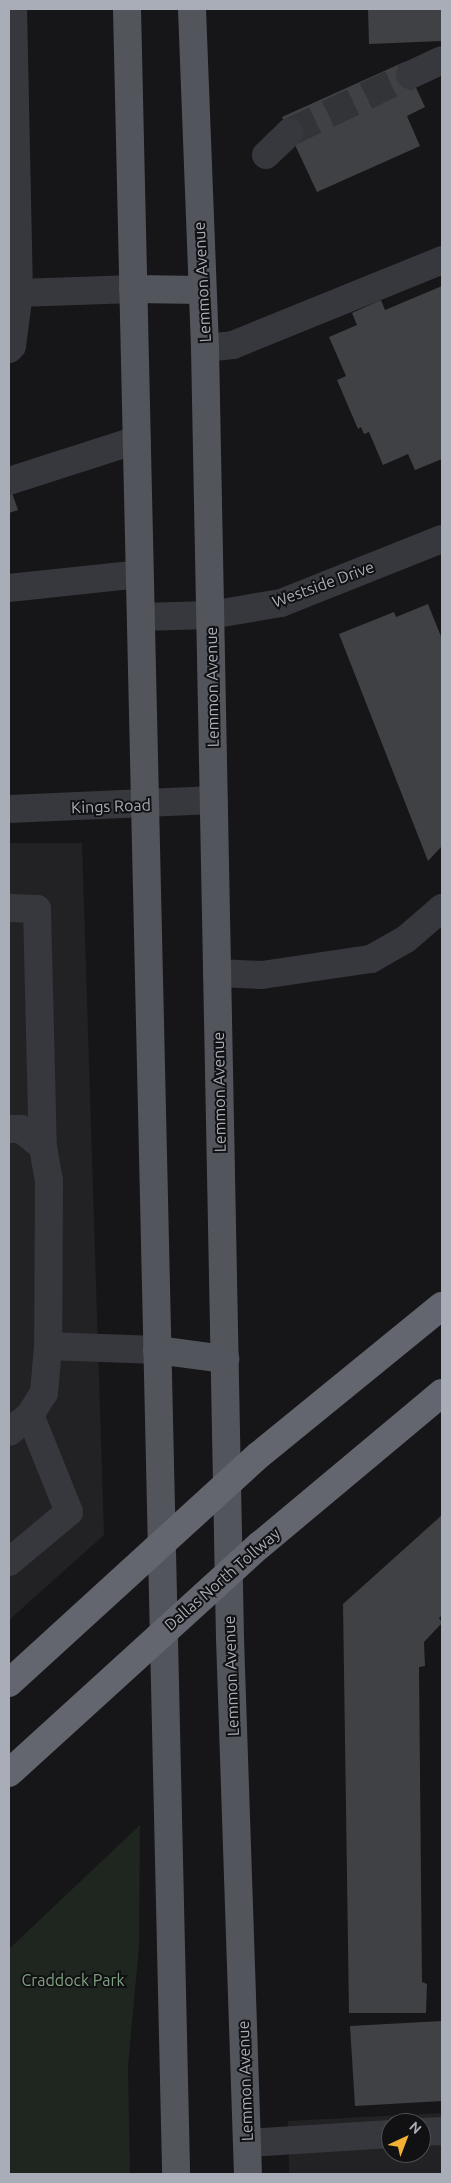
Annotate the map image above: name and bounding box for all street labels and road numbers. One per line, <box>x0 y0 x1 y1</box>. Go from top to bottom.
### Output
street label: Lemmon Avenue <box>189 221 215 343</box>
street label: Westside Drive <box>269 557 377 611</box>
street label: Lemmon Avenue <box>201 627 223 747</box>
street label: Kings Road <box>71 795 151 817</box>
street label: Lemmon Avenue <box>208 1032 230 1152</box>
street label: Dallas North Tollway <box>160 1524 284 1634</box>
street label: Lemmon Avenue <box>219 1615 243 1737</box>
street label: Lemmon Avenue <box>233 2020 257 2142</box>

